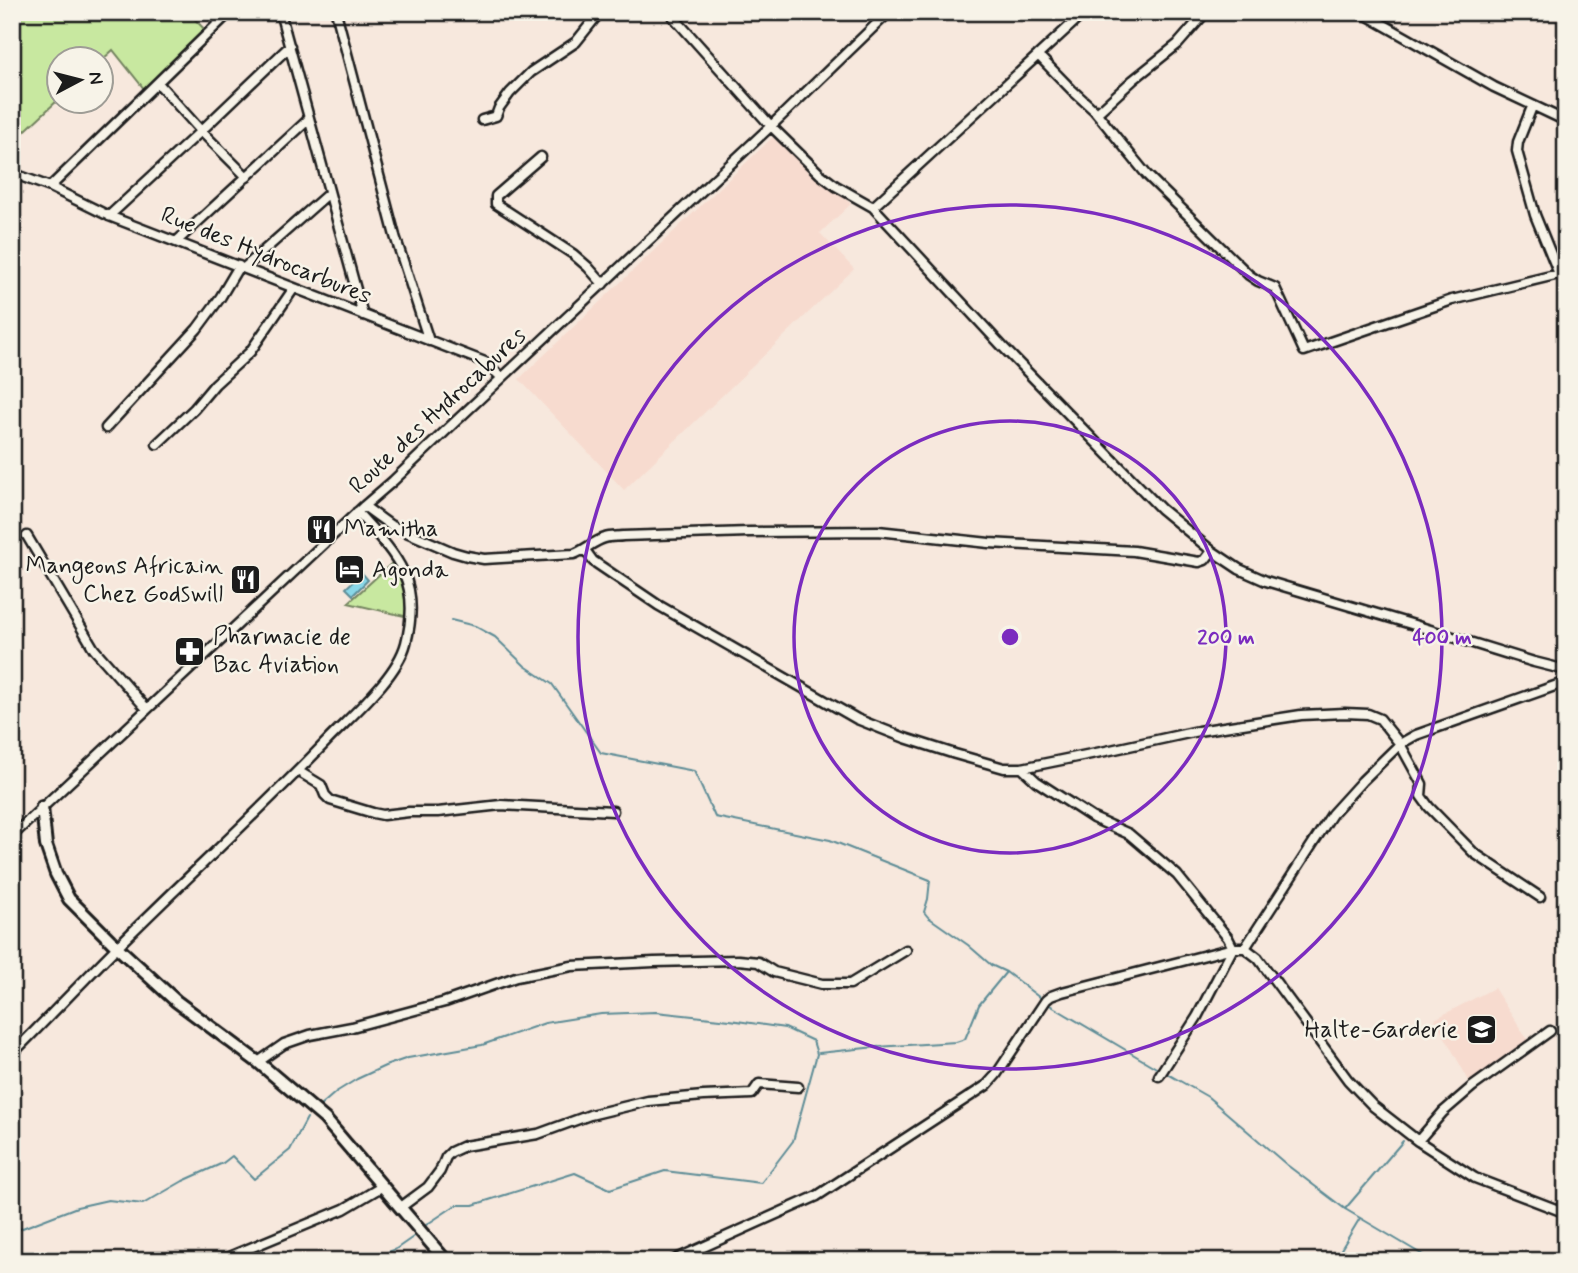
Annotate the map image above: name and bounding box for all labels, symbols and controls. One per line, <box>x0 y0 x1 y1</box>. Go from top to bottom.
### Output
north arrow <box>46 46 116 116</box>
text: N <box>82 70 109 86</box>
street label: Rue des Hydrocarbures <box>156 200 376 313</box>
street label: Route des Hydrocabures <box>343 320 534 501</box>
restaurant icon: Mamitha <box>304 512 338 546</box>
place label: Mamitha <box>344 514 438 545</box>
place label: Mangeons Africain Chez Godswill <box>25 551 223 610</box>
hotel icon: Agonda <box>332 553 366 587</box>
place label: Agonda <box>372 555 449 586</box>
restaurant icon: Mangeons Africain Chez Godswill <box>229 563 263 597</box>
place label: Pharmacie de Bac Aviation <box>213 622 351 681</box>
text: 200 m <box>1197 624 1255 652</box>
text: 400 m <box>1412 624 1472 652</box>
centre of rings <box>998 625 1022 649</box>
pharmacy icon: Pharmacie de Bac Aviation <box>173 634 207 668</box>
school or university icon: Halte-Garderie <box>1464 1013 1498 1047</box>
place label: Halte-Garderie <box>1305 1015 1458 1046</box>

